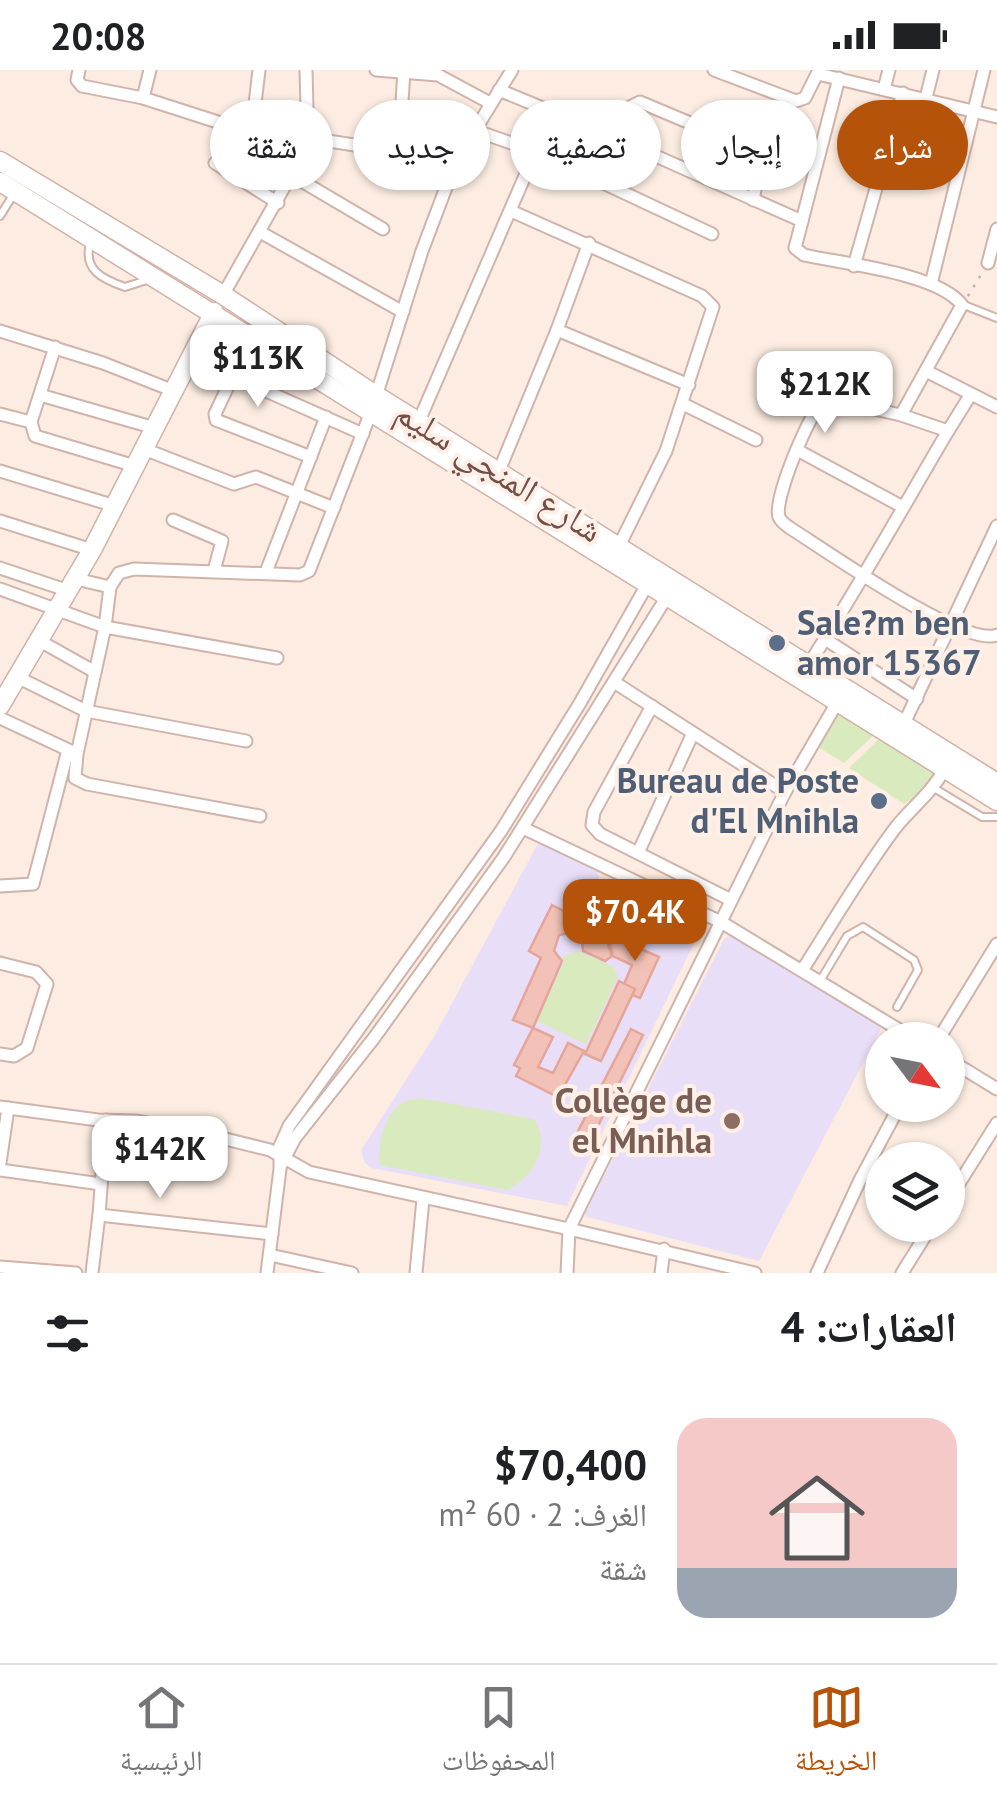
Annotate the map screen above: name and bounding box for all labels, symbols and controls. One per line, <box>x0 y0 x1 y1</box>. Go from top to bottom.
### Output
text: 20:08 <box>50 11 146 60</box>
chip: شقة <box>210 100 333 190</box>
chip: جديد <box>353 100 490 190</box>
chip: تصفية <box>510 100 661 190</box>
chip: إيجار <box>681 100 817 190</box>
chip: شراء <box>837 100 968 190</box>
pin: $113K <box>188 325 328 410</box>
text: $113K <box>212 336 304 378</box>
pin: $212K <box>755 351 895 436</box>
text: $212K <box>779 362 871 404</box>
street label: شارع المنجي سليم <box>384 388 612 557</box>
place label: Sale?m ben amor 15367 <box>797 599 982 685</box>
marker: Sale?m ben amor 15367 <box>766 632 788 654</box>
place label: Bureau de Poste d'El Mnihla <box>617 757 859 843</box>
marker: Bureau de Poste d'El Mnihla <box>868 790 890 812</box>
pin: $70.4K <box>554 879 716 964</box>
text: $70.4K <box>585 890 685 932</box>
north arrow <box>865 1022 965 1122</box>
map controls <box>865 1022 965 1242</box>
place label: Collège de el Mnihla <box>555 1077 712 1163</box>
marker: Collège de el Mnihla <box>721 1110 743 1132</box>
pin: $142K <box>90 1116 230 1201</box>
text: $142K <box>114 1127 206 1169</box>
button: layers <box>865 1142 965 1242</box>
text: العقارات: 4 <box>780 1299 957 1354</box>
icon: filters <box>40 1306 95 1361</box>
text: $70,400 <box>494 1437 647 1492</box>
icon: home <box>757 1458 877 1578</box>
text: الغرف: 2 · 60 m² <box>439 1493 647 1535</box>
text: شقة <box>599 1547 647 1589</box>
tab: الرئيسية <box>120 1680 203 1788</box>
tab: المحفوظات <box>442 1680 556 1788</box>
tab: الخريطة <box>795 1680 877 1788</box>

